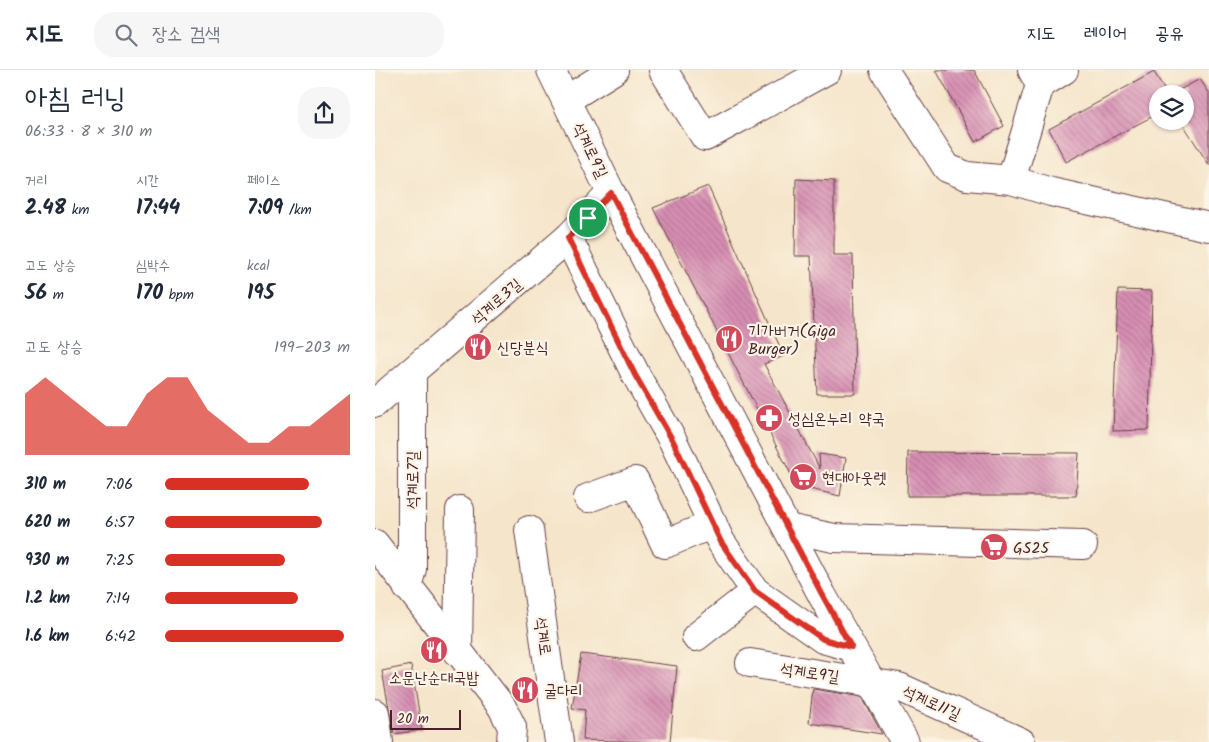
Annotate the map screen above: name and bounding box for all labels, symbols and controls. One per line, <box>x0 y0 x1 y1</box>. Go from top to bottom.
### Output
search box <box>94 12 444 57</box>
text: 지도 <box>25 15 64 54</box>
text: 장소 검색 <box>152 20 220 50</box>
text: 지도 <box>1027 20 1056 49</box>
text: 레이어 <box>1084 20 1127 49</box>
text: 공유 <box>1155 20 1184 49</box>
icon: search <box>112 21 140 49</box>
text: 아침 러닝 <box>25 77 126 122</box>
map controls <box>1149 85 1194 130</box>
button: layers <box>1149 85 1194 130</box>
button: share <box>298 87 350 139</box>
text: 06:33 · 8 × 310 m <box>25 119 152 144</box>
street label: 석계로9길 <box>565 119 614 183</box>
text: 거리 <box>25 170 48 192</box>
text: 시간 <box>136 170 159 192</box>
text: 페이스 <box>247 170 281 192</box>
text: 2.48 <box>25 192 66 225</box>
text: 17:44 <box>136 192 180 225</box>
text: 7:09 <box>247 192 283 225</box>
pin <box>567 197 609 239</box>
text: km <box>66 199 89 221</box>
text: /km <box>283 199 312 221</box>
icon: arrive <box>574 204 602 232</box>
text: 고도 상승 <box>25 255 76 277</box>
text: 심박수 <box>136 255 170 277</box>
text: kcal <box>247 255 270 277</box>
street label: 석계로3길 <box>466 273 528 331</box>
text: 56 <box>25 277 47 310</box>
text: 170 <box>136 277 163 310</box>
text: 195 <box>247 277 275 310</box>
text: m <box>47 284 64 306</box>
text: bpm <box>163 284 194 306</box>
place label: 기가버거(Giga Burger) <box>748 319 836 362</box>
restaurant icon: 기가버거(Giga Burger) <box>714 324 744 354</box>
restaurant icon: 신당분식 <box>463 332 493 362</box>
text: 고도 상승 <box>25 335 83 360</box>
text: 199–203 m <box>274 335 350 360</box>
place label: 신당분식 <box>497 336 549 361</box>
pharmacy icon: 성심온누리 약국 <box>754 403 784 433</box>
place label: 성심온누리 약국 <box>788 407 885 432</box>
street label: 석계로7길 <box>401 450 426 509</box>
supermarket icon: 현대아웃렛 <box>788 462 818 492</box>
place label: 현대아웃렛 <box>822 466 886 491</box>
text: 310 m <box>25 472 66 497</box>
text: 7:06 <box>105 472 133 497</box>
text: 620 m <box>25 510 70 535</box>
text: 6:57 <box>105 510 134 535</box>
supermarket icon: GS25 <box>979 532 1009 562</box>
place label: GS25 <box>1013 536 1051 561</box>
text: 930 m <box>25 548 69 573</box>
text: 7:25 <box>105 548 134 573</box>
text: 1.2 km <box>25 586 70 611</box>
text: 7:14 <box>105 586 130 611</box>
street label: 석계로 <box>527 615 558 657</box>
text: 1.6 km <box>25 624 69 649</box>
text: 6:42 <box>105 624 136 649</box>
restaurant icon: 소문난순대국밥 <box>419 635 449 665</box>
street label: 석계로9길 <box>779 657 841 690</box>
place label: 소문난순대국밥 <box>389 666 479 691</box>
restaurant icon: 굴다리 <box>510 675 540 705</box>
place label: 굴다리 <box>544 679 583 704</box>
street label: 석계로11길 <box>898 679 965 727</box>
scale bar <box>390 707 461 730</box>
text: 20 m <box>397 708 429 730</box>

